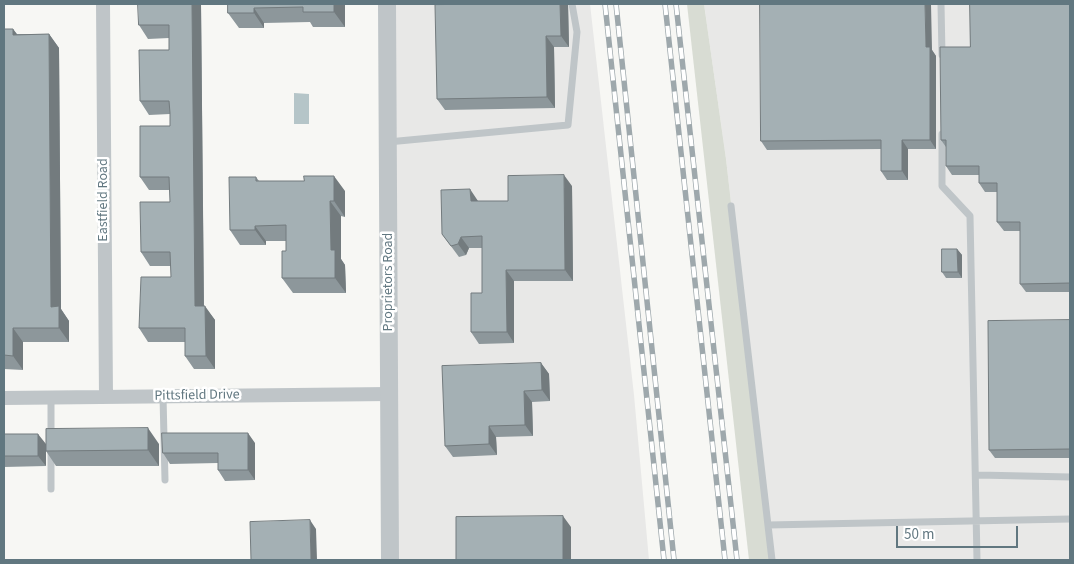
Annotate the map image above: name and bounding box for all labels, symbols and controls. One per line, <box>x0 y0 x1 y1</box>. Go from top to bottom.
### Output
street label: Eastfield Road <box>96 158 112 242</box>
street label: Proprietors Road <box>381 233 397 331</box>
street label: Pittsfield Drive <box>154 387 240 405</box>
scale bar <box>899 516 1022 548</box>
text: 50 m <box>904 524 934 545</box>

